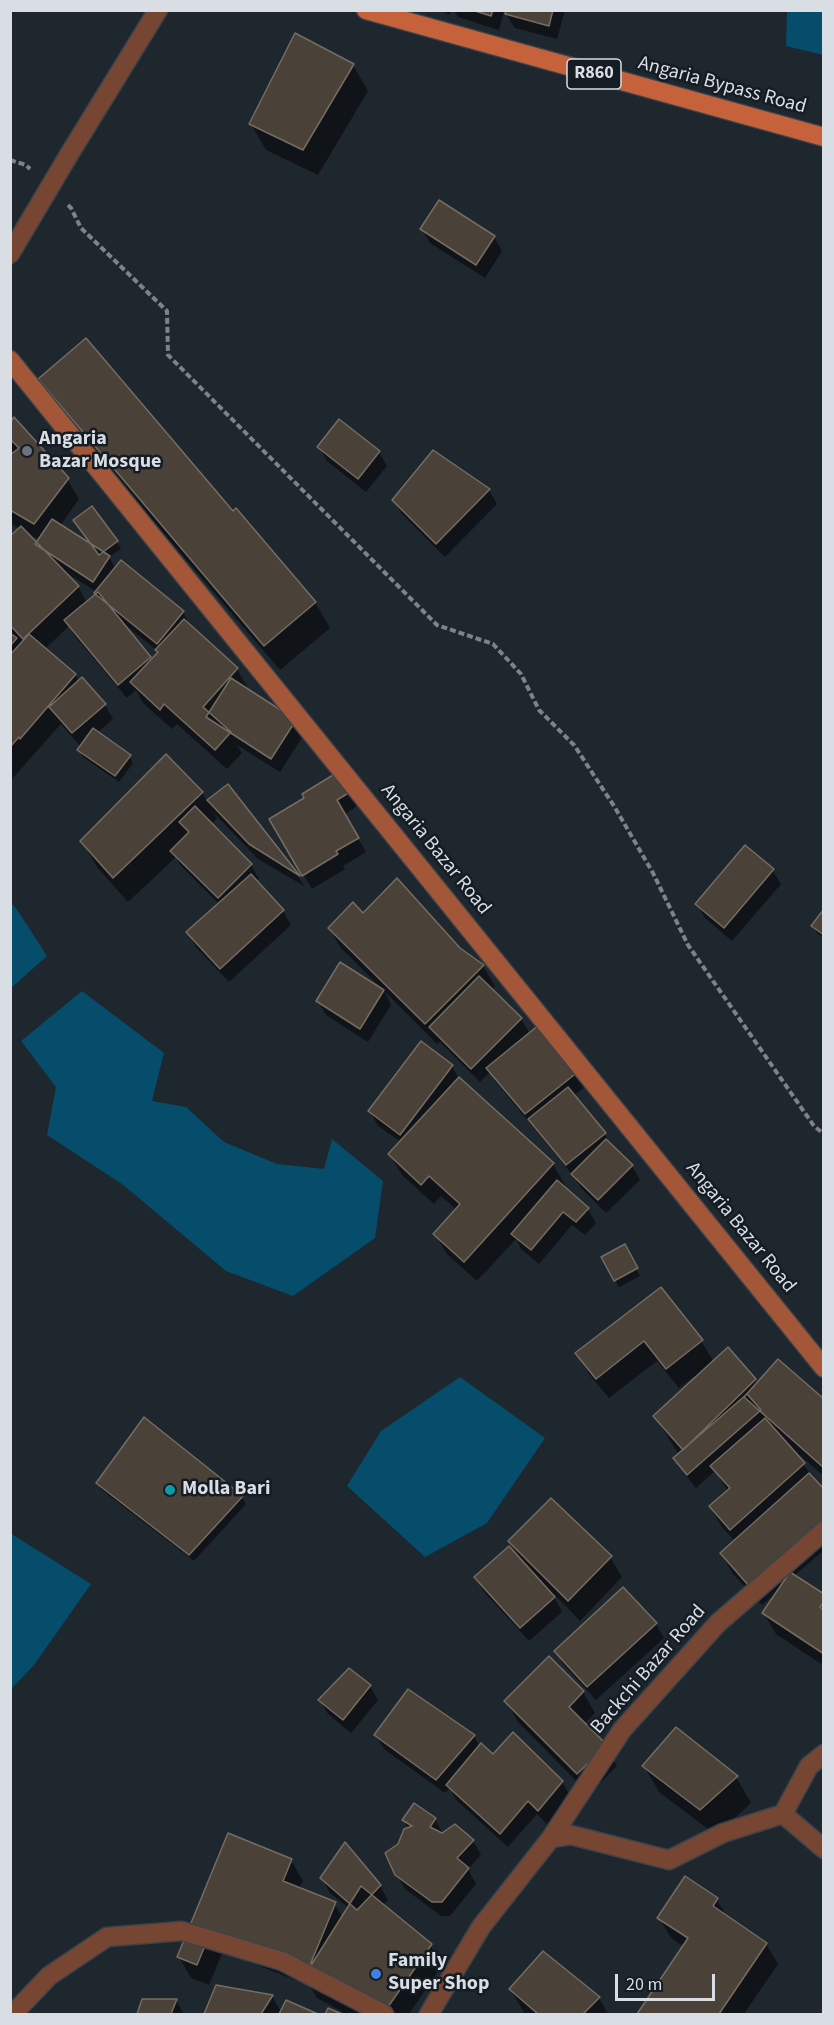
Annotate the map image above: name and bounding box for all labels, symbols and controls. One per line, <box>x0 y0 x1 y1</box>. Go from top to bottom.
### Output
street label: Angaria Bypass Road <box>635 52 809 120</box>
road number: R860 <box>567 59 621 89</box>
place label: Angaria Bazar Mosque <box>39 428 161 475</box>
marker: Angaria Bazar Mosque <box>20 444 34 458</box>
street label: Angaria Bazar Road <box>375 780 495 920</box>
street label: Angaria Bazar Road <box>680 1158 800 1298</box>
place label: Molla Bari <box>182 1478 270 1502</box>
marker: Molla Bari <box>163 1483 177 1497</box>
street label: Backchi Bazar Road <box>586 1601 712 1739</box>
place label: Family Super Shop <box>388 1950 489 1997</box>
scale bar <box>618 1962 718 2000</box>
marker: Family Super Shop <box>369 1967 383 1981</box>
text: 20 m <box>626 1972 662 1997</box>

